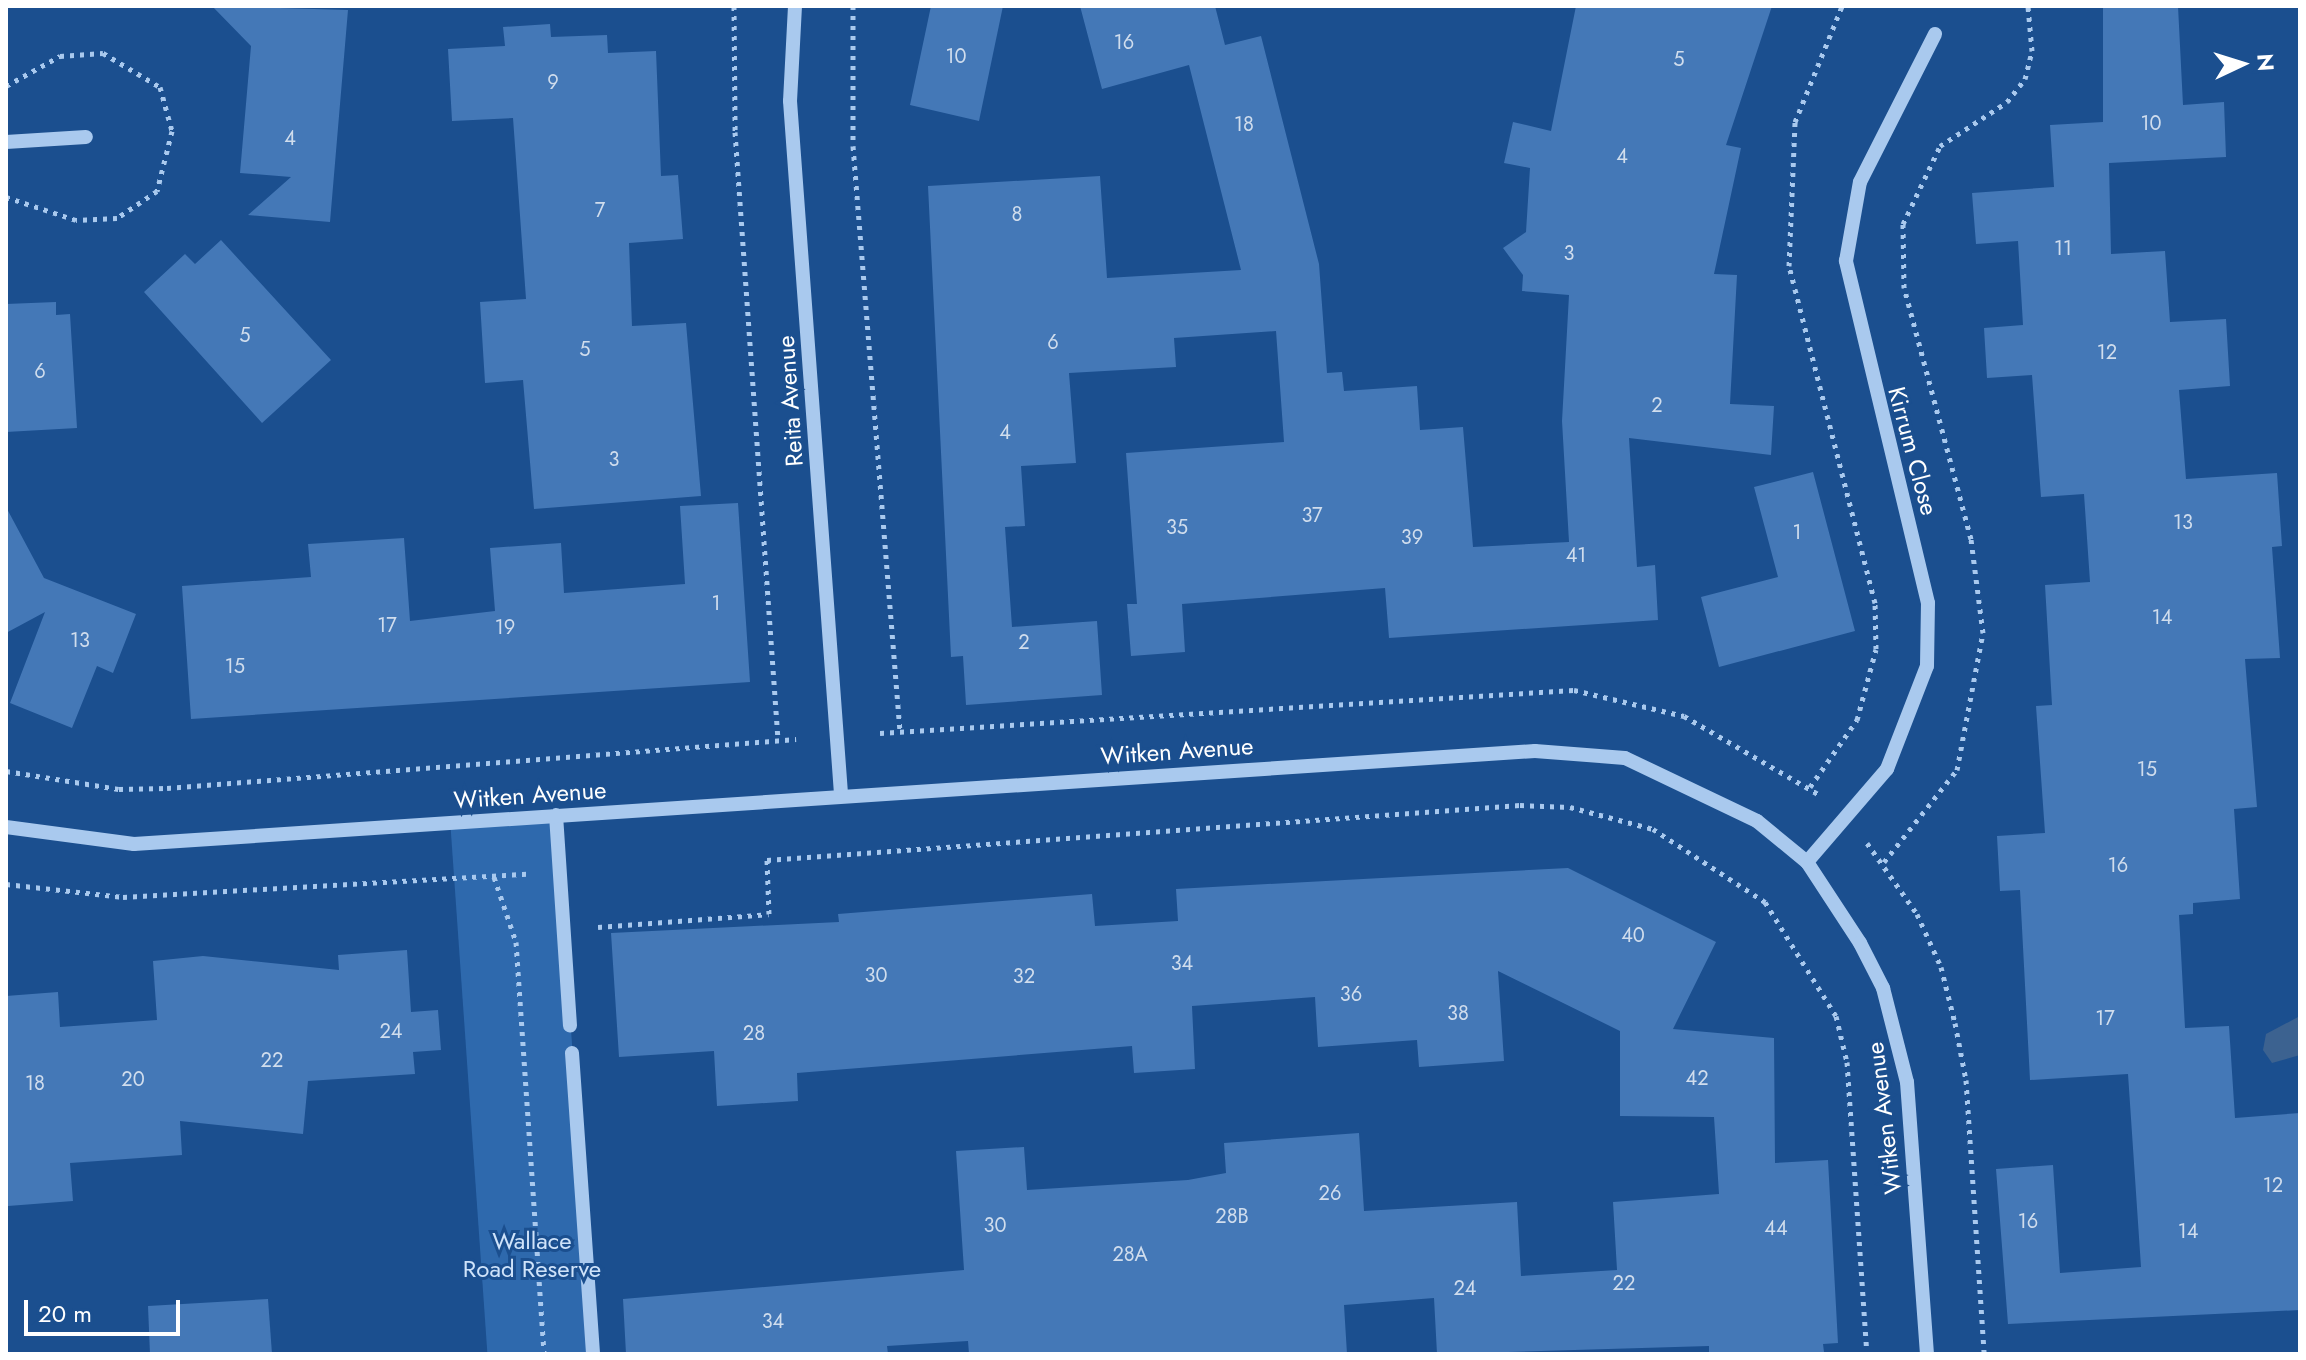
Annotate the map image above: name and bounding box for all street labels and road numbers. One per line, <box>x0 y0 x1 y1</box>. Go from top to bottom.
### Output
street label: Reita Avenue <box>771 335 809 467</box>
street label: Kirrum Close <box>1882 384 1944 518</box>
street label: Witken Avenue <box>1100 731 1254 771</box>
street label: Witken Avenue <box>453 775 607 815</box>
street label: Witken Avenue <box>1860 1040 1908 1196</box>

